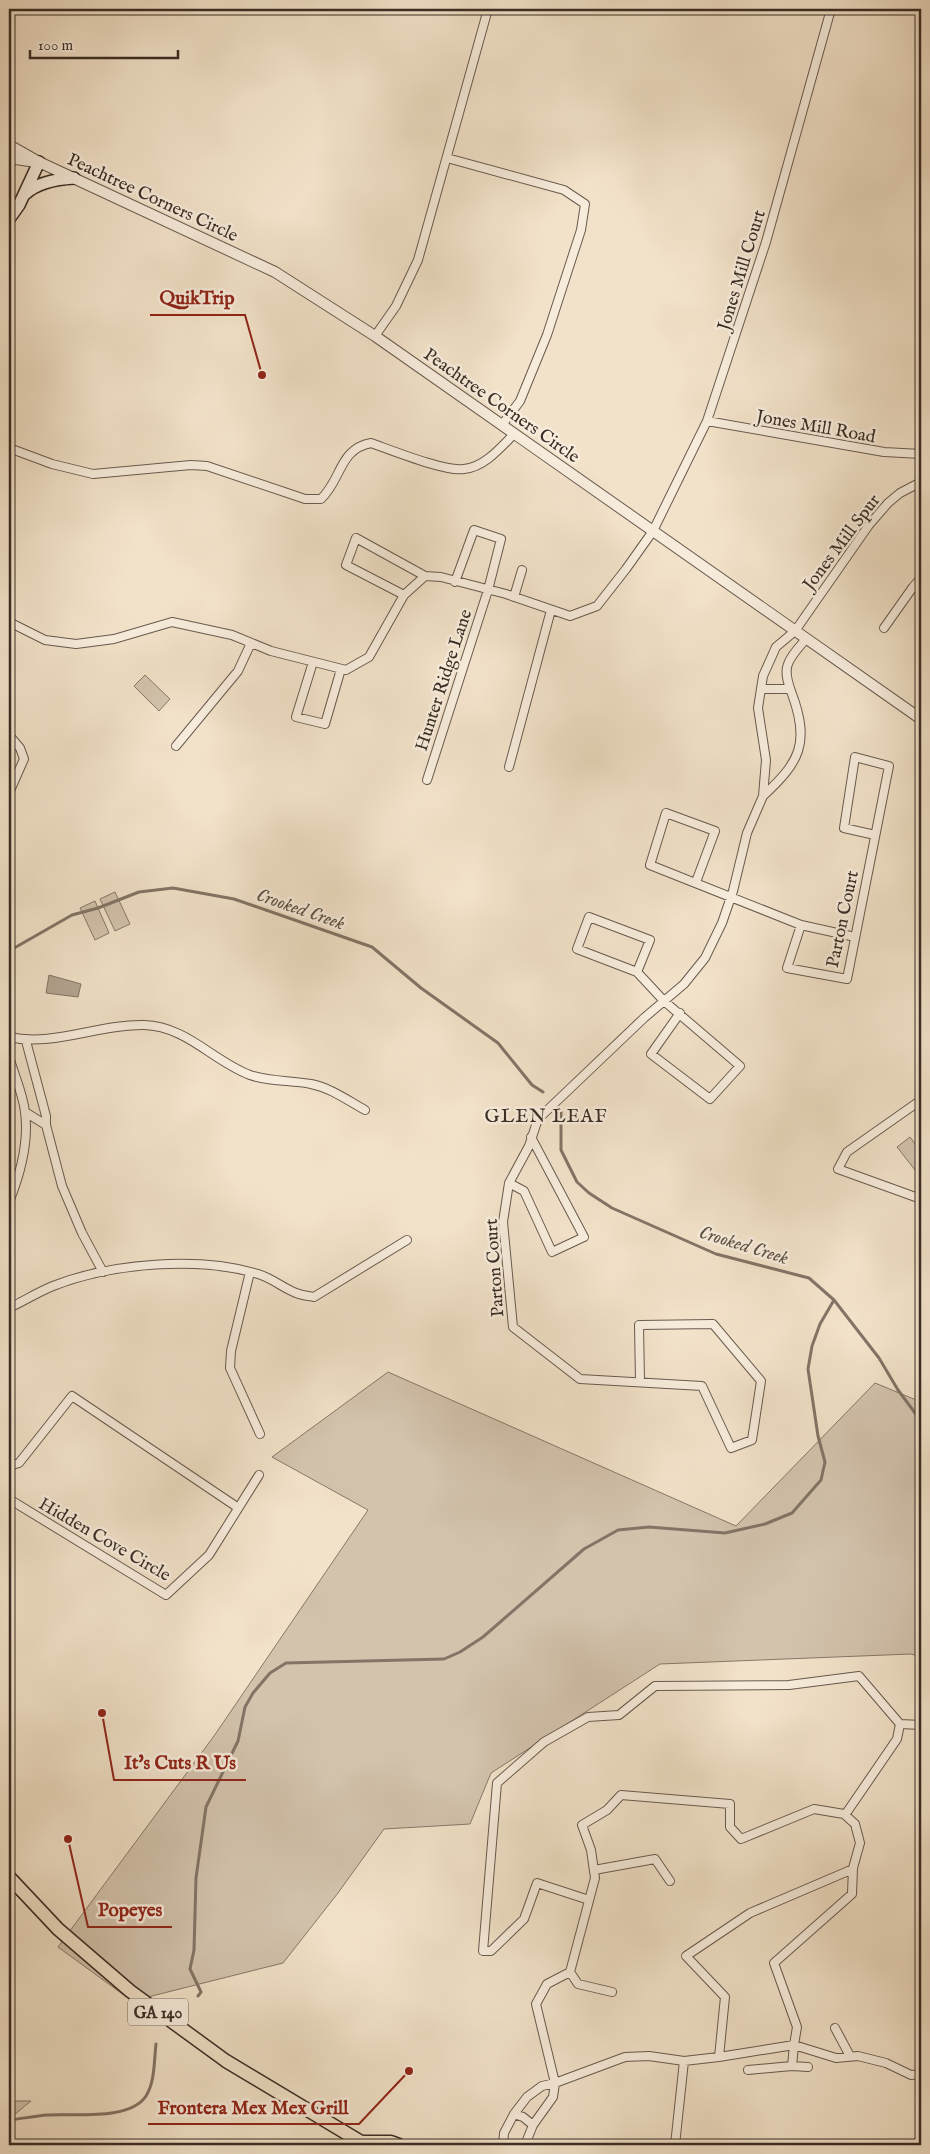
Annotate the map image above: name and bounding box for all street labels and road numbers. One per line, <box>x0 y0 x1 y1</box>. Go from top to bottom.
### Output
street label: Peachtree Corners Circle <box>63 149 241 248</box>
street label: Jones Mill Court <box>713 207 772 335</box>
street label: Peachtree Corners Circle <box>419 344 584 469</box>
street label: Jones Mill Road <box>752 405 878 449</box>
street label: Jones Mill Spur <box>797 490 886 597</box>
street label: Hunter Ridge Lane <box>411 607 478 754</box>
street label: Parton Court <box>822 869 865 970</box>
street label: Parton Court <box>481 1218 510 1318</box>
street label: Hidden Cove Circle <box>34 1493 174 1587</box>
road number: GA 140 <box>128 1998 188 2025</box>

